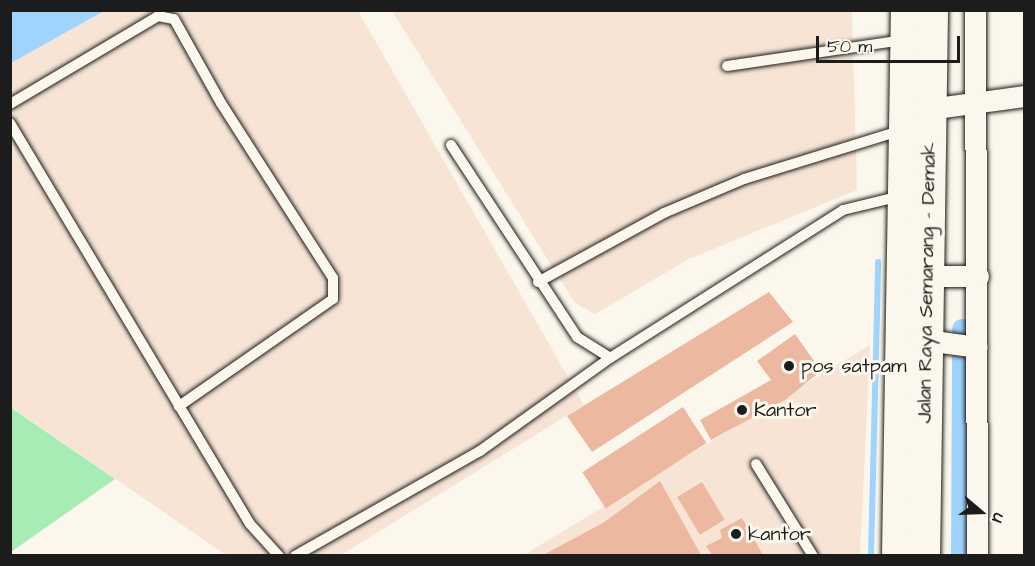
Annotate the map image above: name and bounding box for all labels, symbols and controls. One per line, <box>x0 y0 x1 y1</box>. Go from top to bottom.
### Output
scale bar <box>819 24 963 62</box>
text: 50 m <box>827 34 872 59</box>
street label: Jalan Raya Semarang - Demak <box>913 142 941 424</box>
place label: pos satpam <box>801 354 907 378</box>
marker: pos satpam <box>782 359 796 373</box>
place label: Kantor <box>754 398 817 422</box>
marker: Kantor <box>735 403 749 417</box>
north arrow <box>951 482 1011 542</box>
text: U <box>986 510 1010 526</box>
place label: kantor <box>748 522 811 546</box>
marker: kantor <box>729 527 743 541</box>

